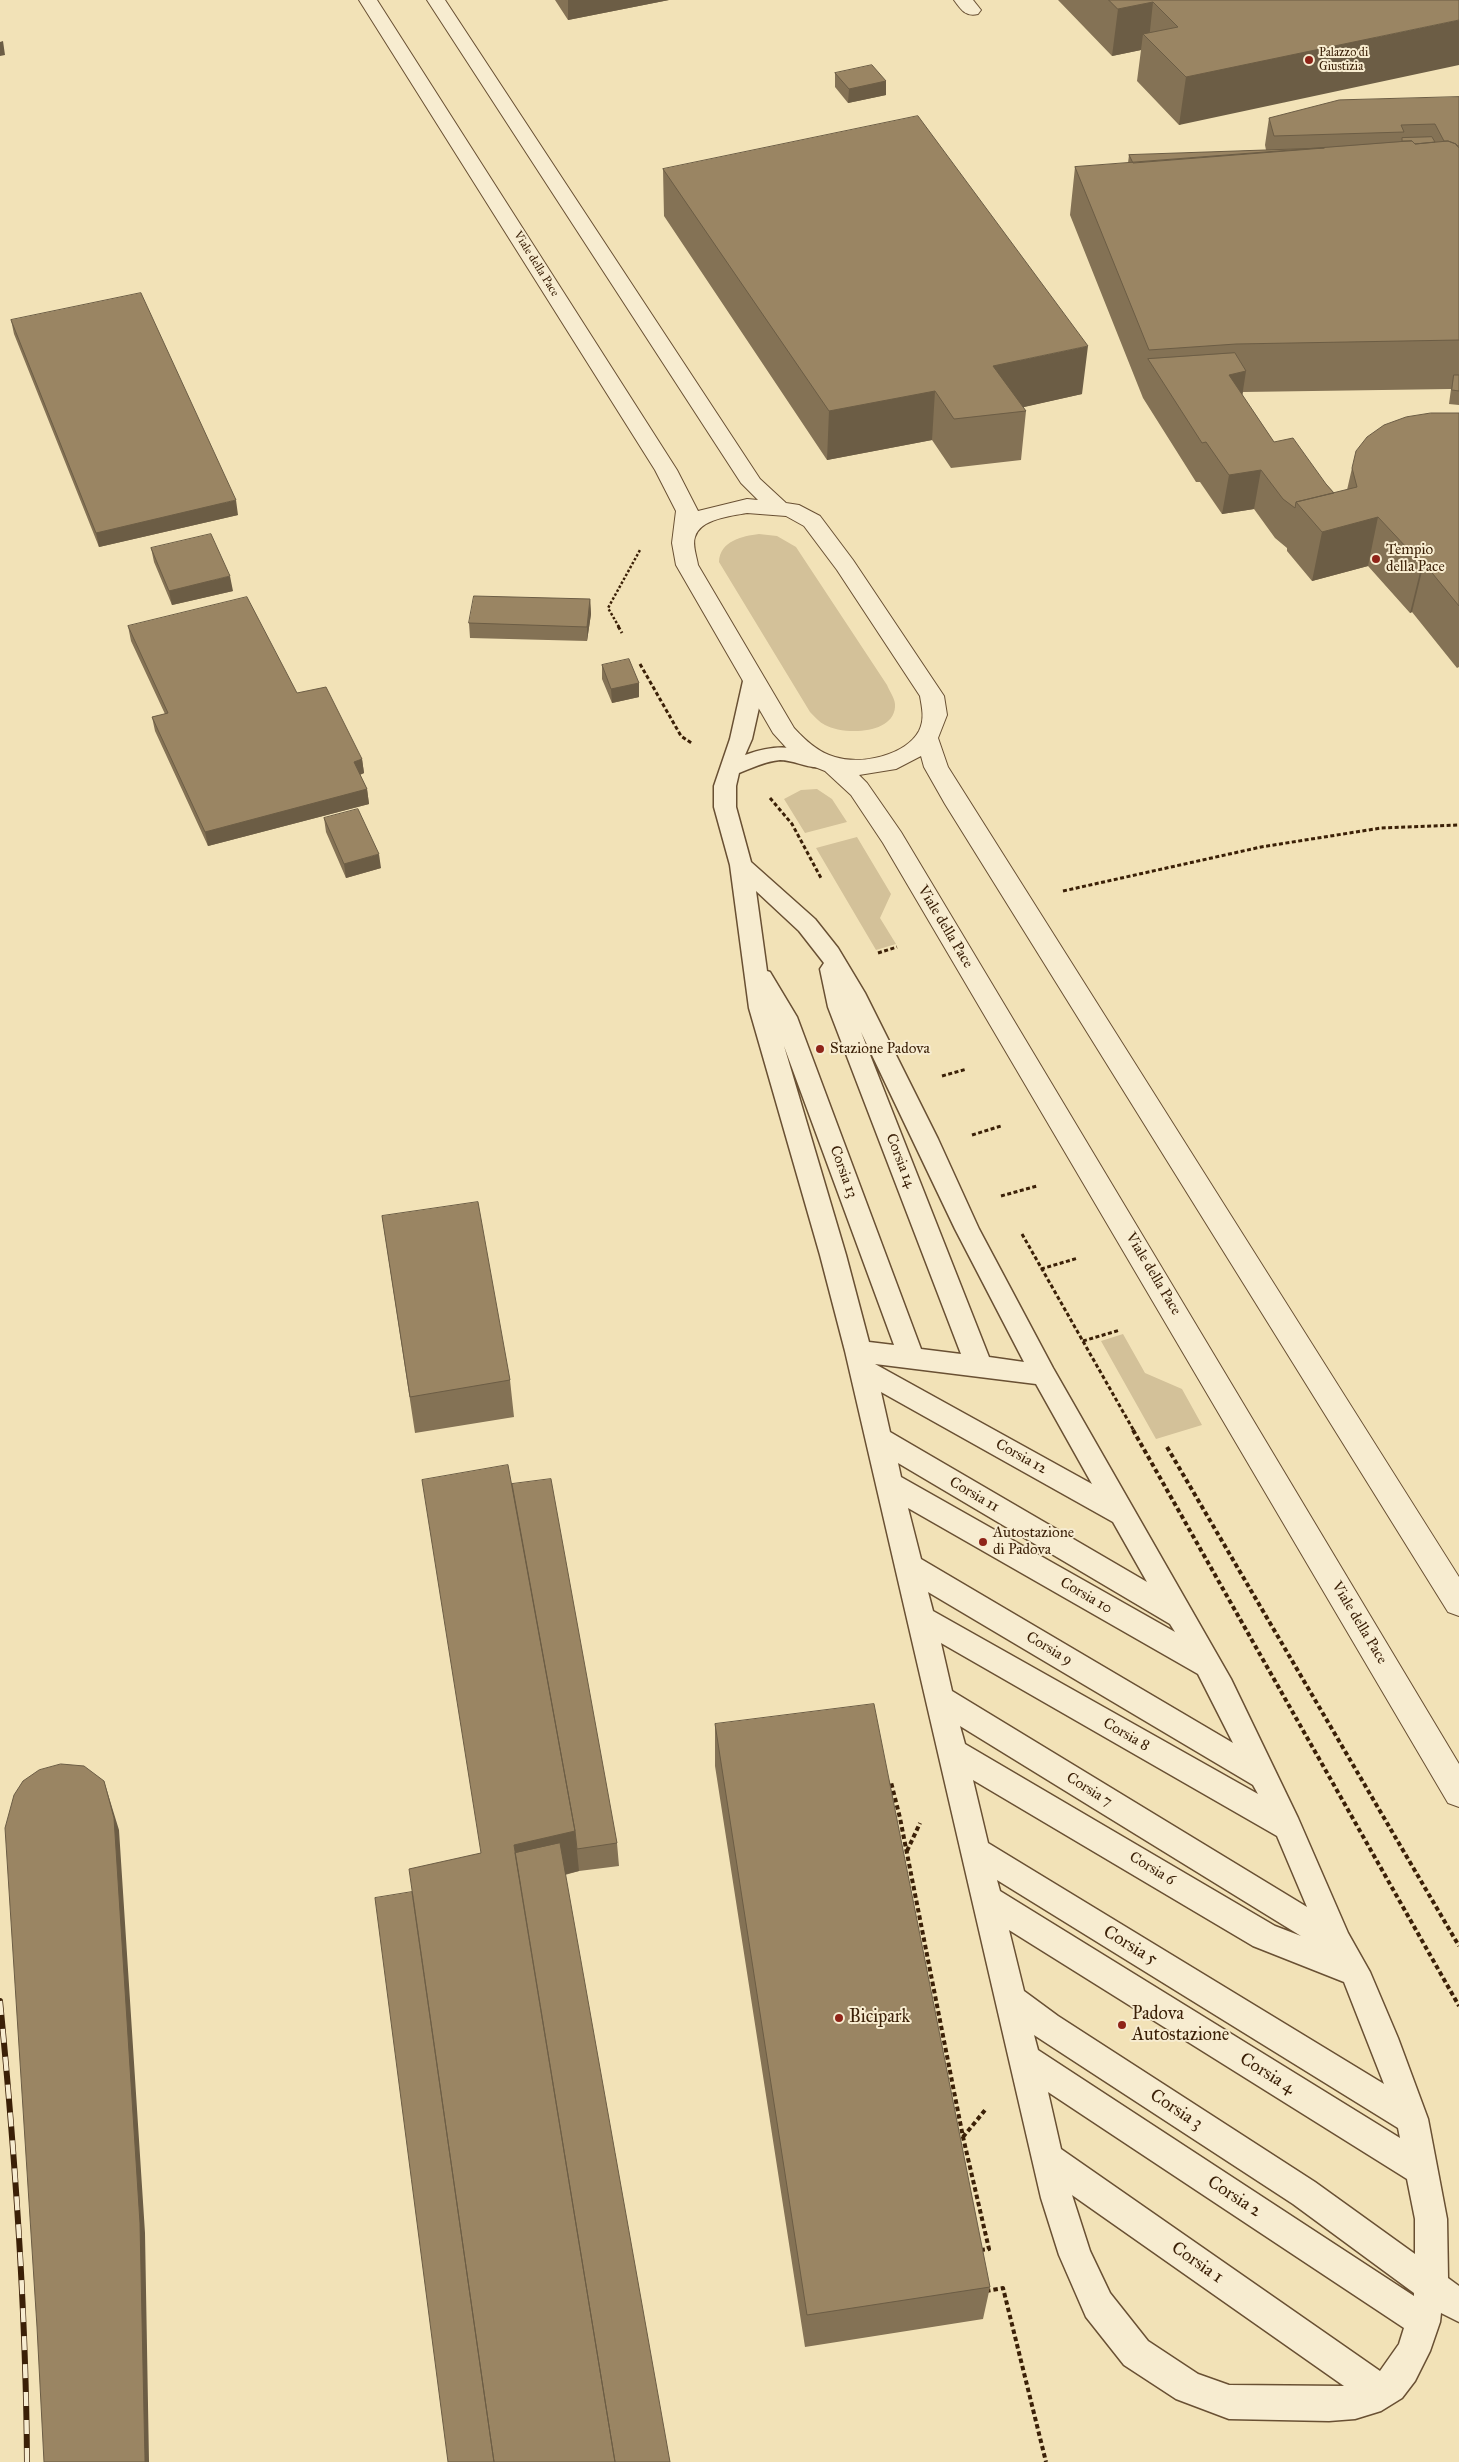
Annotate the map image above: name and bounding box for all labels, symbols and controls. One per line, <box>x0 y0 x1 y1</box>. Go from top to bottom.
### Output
place label: Palazzo di Giustizia <box>1319 46 1368 74</box>
marker: Palazzo di Giustizia <box>1303 54 1315 66</box>
street label: Viale della Pace <box>510 229 562 299</box>
place label: Tempio della Pace <box>1386 541 1445 576</box>
marker: Tempio della Pace <box>1370 553 1382 565</box>
street label: Viale della Pace <box>913 882 977 972</box>
place label: Stazione Padova <box>830 1040 930 1058</box>
marker: Stazione Padova <box>814 1043 826 1055</box>
street label: Corsia 14 <box>881 1131 919 1191</box>
street label: Corsia 13 <box>825 1143 861 1201</box>
street label: Viale della Pace <box>1121 1229 1185 1319</box>
street label: Corsia 12 <box>992 1436 1050 1478</box>
street label: Corsia 11 <box>946 1474 1002 1516</box>
place label: Autostazione di Padova <box>993 1524 1074 1559</box>
marker: Autostazione di Padova <box>977 1536 989 1548</box>
street label: Corsia 10 <box>1057 1574 1115 1618</box>
street label: Viale della Pace <box>1327 1578 1391 1668</box>
street label: Corsia 9 <box>1023 1628 1075 1670</box>
street label: Corsia 8 <box>1100 1715 1152 1755</box>
street label: Corsia 7 <box>1063 1769 1115 1811</box>
street label: Corsia 6 <box>1126 1848 1178 1890</box>
street label: Corsia 5 <box>1099 1921 1161 1971</box>
place label: Padova Autostazione <box>1132 2004 1229 2046</box>
place label: Bicipark <box>849 2007 910 2029</box>
marker: Bicipark <box>833 2012 845 2024</box>
marker: Padova Autostazione <box>1116 2019 1128 2031</box>
street label: Corsia 4 <box>1235 2049 1299 2099</box>
street label: Corsia 3 <box>1146 2085 1206 2135</box>
street label: Corsia 2 <box>1203 2172 1265 2222</box>
street label: Corsia 1 <box>1167 2237 1227 2289</box>

